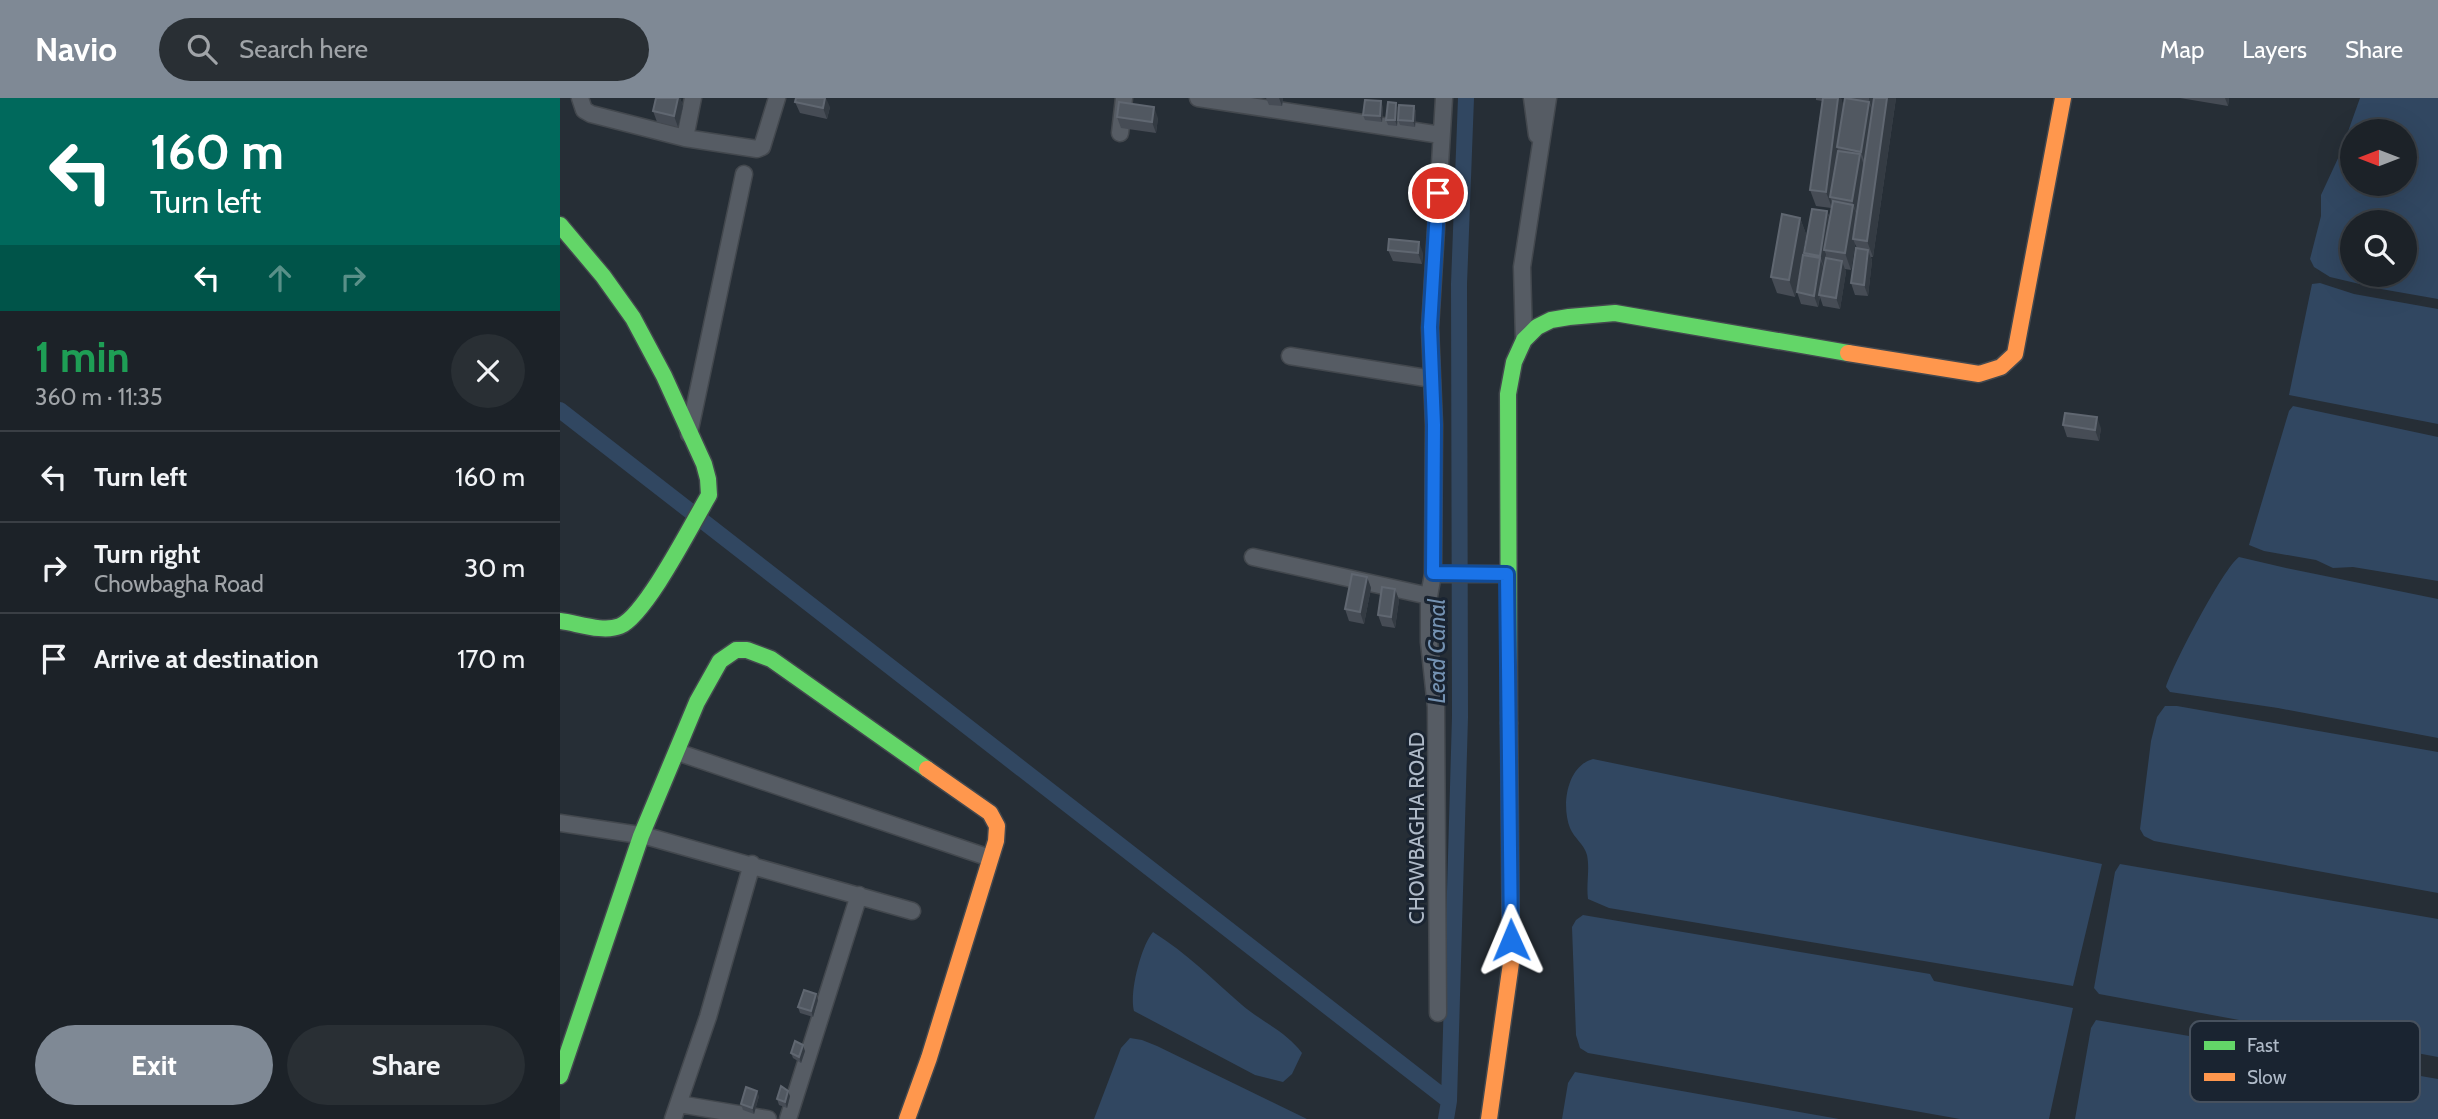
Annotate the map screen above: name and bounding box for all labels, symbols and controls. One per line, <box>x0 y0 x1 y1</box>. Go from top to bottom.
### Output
search box <box>159 18 649 81</box>
text: Navio <box>35 29 117 69</box>
icon: search <box>183 30 221 68</box>
text: Search here <box>239 33 368 65</box>
text: Map <box>2160 35 2204 64</box>
text: Layers <box>2242 35 2307 64</box>
text: Share <box>2345 35 2403 64</box>
north arrow <box>2340 119 2417 196</box>
map controls <box>2340 119 2417 287</box>
text: 160 m <box>150 122 284 181</box>
icon: left <box>35 126 126 217</box>
pin <box>1408 163 1468 223</box>
icon: arrive <box>1419 174 1457 212</box>
text: Turn left <box>150 182 261 221</box>
button: search <box>2340 210 2417 287</box>
icon: left <box>188 259 226 297</box>
icon: ahead <box>261 259 299 297</box>
icon: right <box>334 259 372 297</box>
text: 1 min <box>35 331 130 383</box>
button: close <box>451 334 525 408</box>
text: 360 m · 11:35 <box>35 383 162 411</box>
icon: left <box>35 458 73 496</box>
text: Turn left <box>94 461 187 493</box>
text: 160 m <box>455 461 525 493</box>
text: Turn right <box>94 538 200 570</box>
icon: right <box>35 549 73 587</box>
text: 30 m <box>464 552 525 584</box>
text: Chowbagha Road <box>94 570 264 598</box>
water label: Lead Canal <box>1423 598 1451 703</box>
icon: arrive <box>35 640 73 678</box>
text: Arrive at destination <box>94 643 319 675</box>
text: 170 m <box>457 643 525 675</box>
street label: CHOWBAGHA ROAD <box>1404 732 1429 924</box>
position arrow <box>1474 903 1548 977</box>
legend <box>2190 1021 2420 1102</box>
button: Exit <box>35 1025 273 1105</box>
button: Share <box>287 1025 525 1105</box>
text: Fast <box>2247 1034 2280 1057</box>
text: Slow <box>2247 1066 2287 1089</box>

